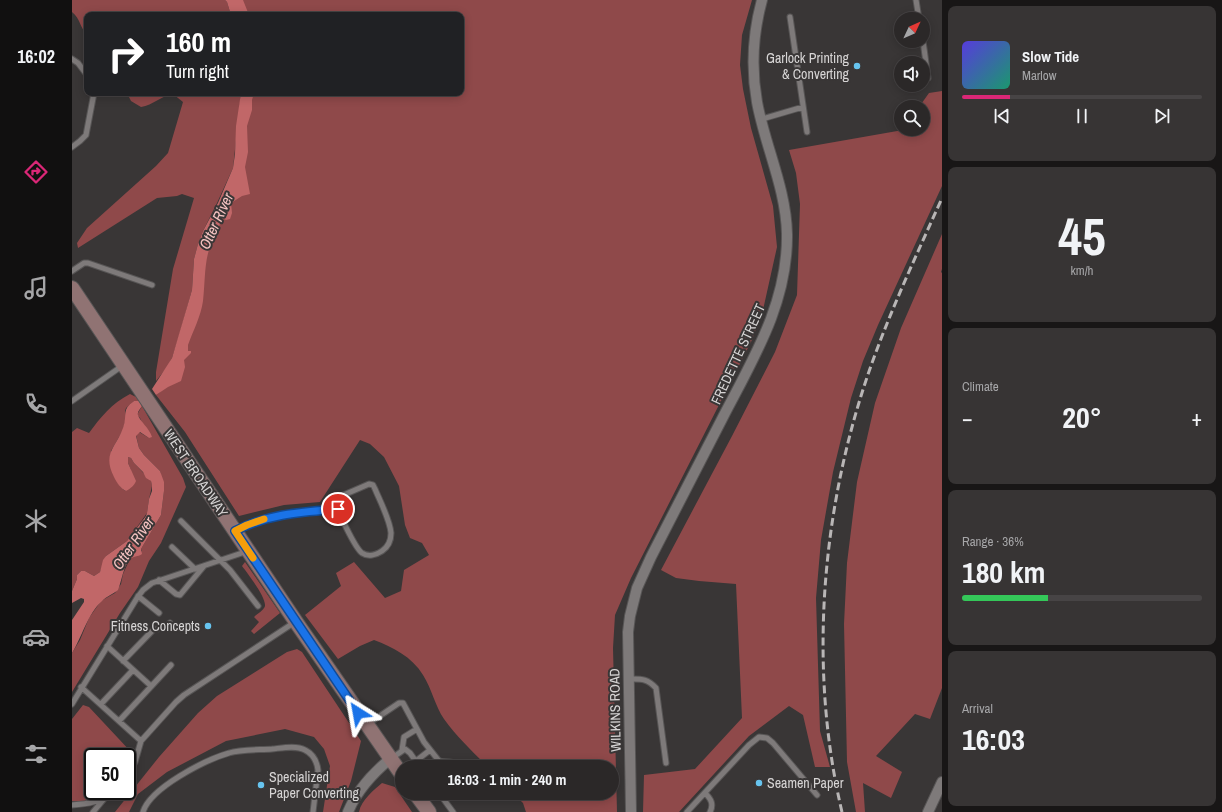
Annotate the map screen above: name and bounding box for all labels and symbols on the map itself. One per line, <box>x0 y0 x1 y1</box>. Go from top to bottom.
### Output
north arrow <box>894 12 930 48</box>
place label: Garlock Printing & Converting <box>766 49 850 83</box>
marker: Garlock Printing & Converting <box>852 61 862 71</box>
water label: Otter River <box>194 188 239 253</box>
street label: FREDETTE STREET <box>707 301 769 407</box>
street label: WEST BROADWAY <box>160 426 232 521</box>
pin <box>321 492 355 526</box>
water label: Otter River <box>107 512 159 574</box>
place label: Fitness Concepts <box>111 617 200 635</box>
marker: Fitness Concepts <box>203 621 213 631</box>
street label: WILKINS ROAD <box>605 668 625 752</box>
position arrow <box>337 692 379 734</box>
speed limit sign: 50 <box>84 748 136 800</box>
place label: Specialized Paper Converting <box>269 768 360 802</box>
place label: Seamen Paper <box>767 774 844 792</box>
marker: Seamen Paper <box>754 778 764 788</box>
marker: Specialized Paper Converting <box>256 780 266 790</box>

